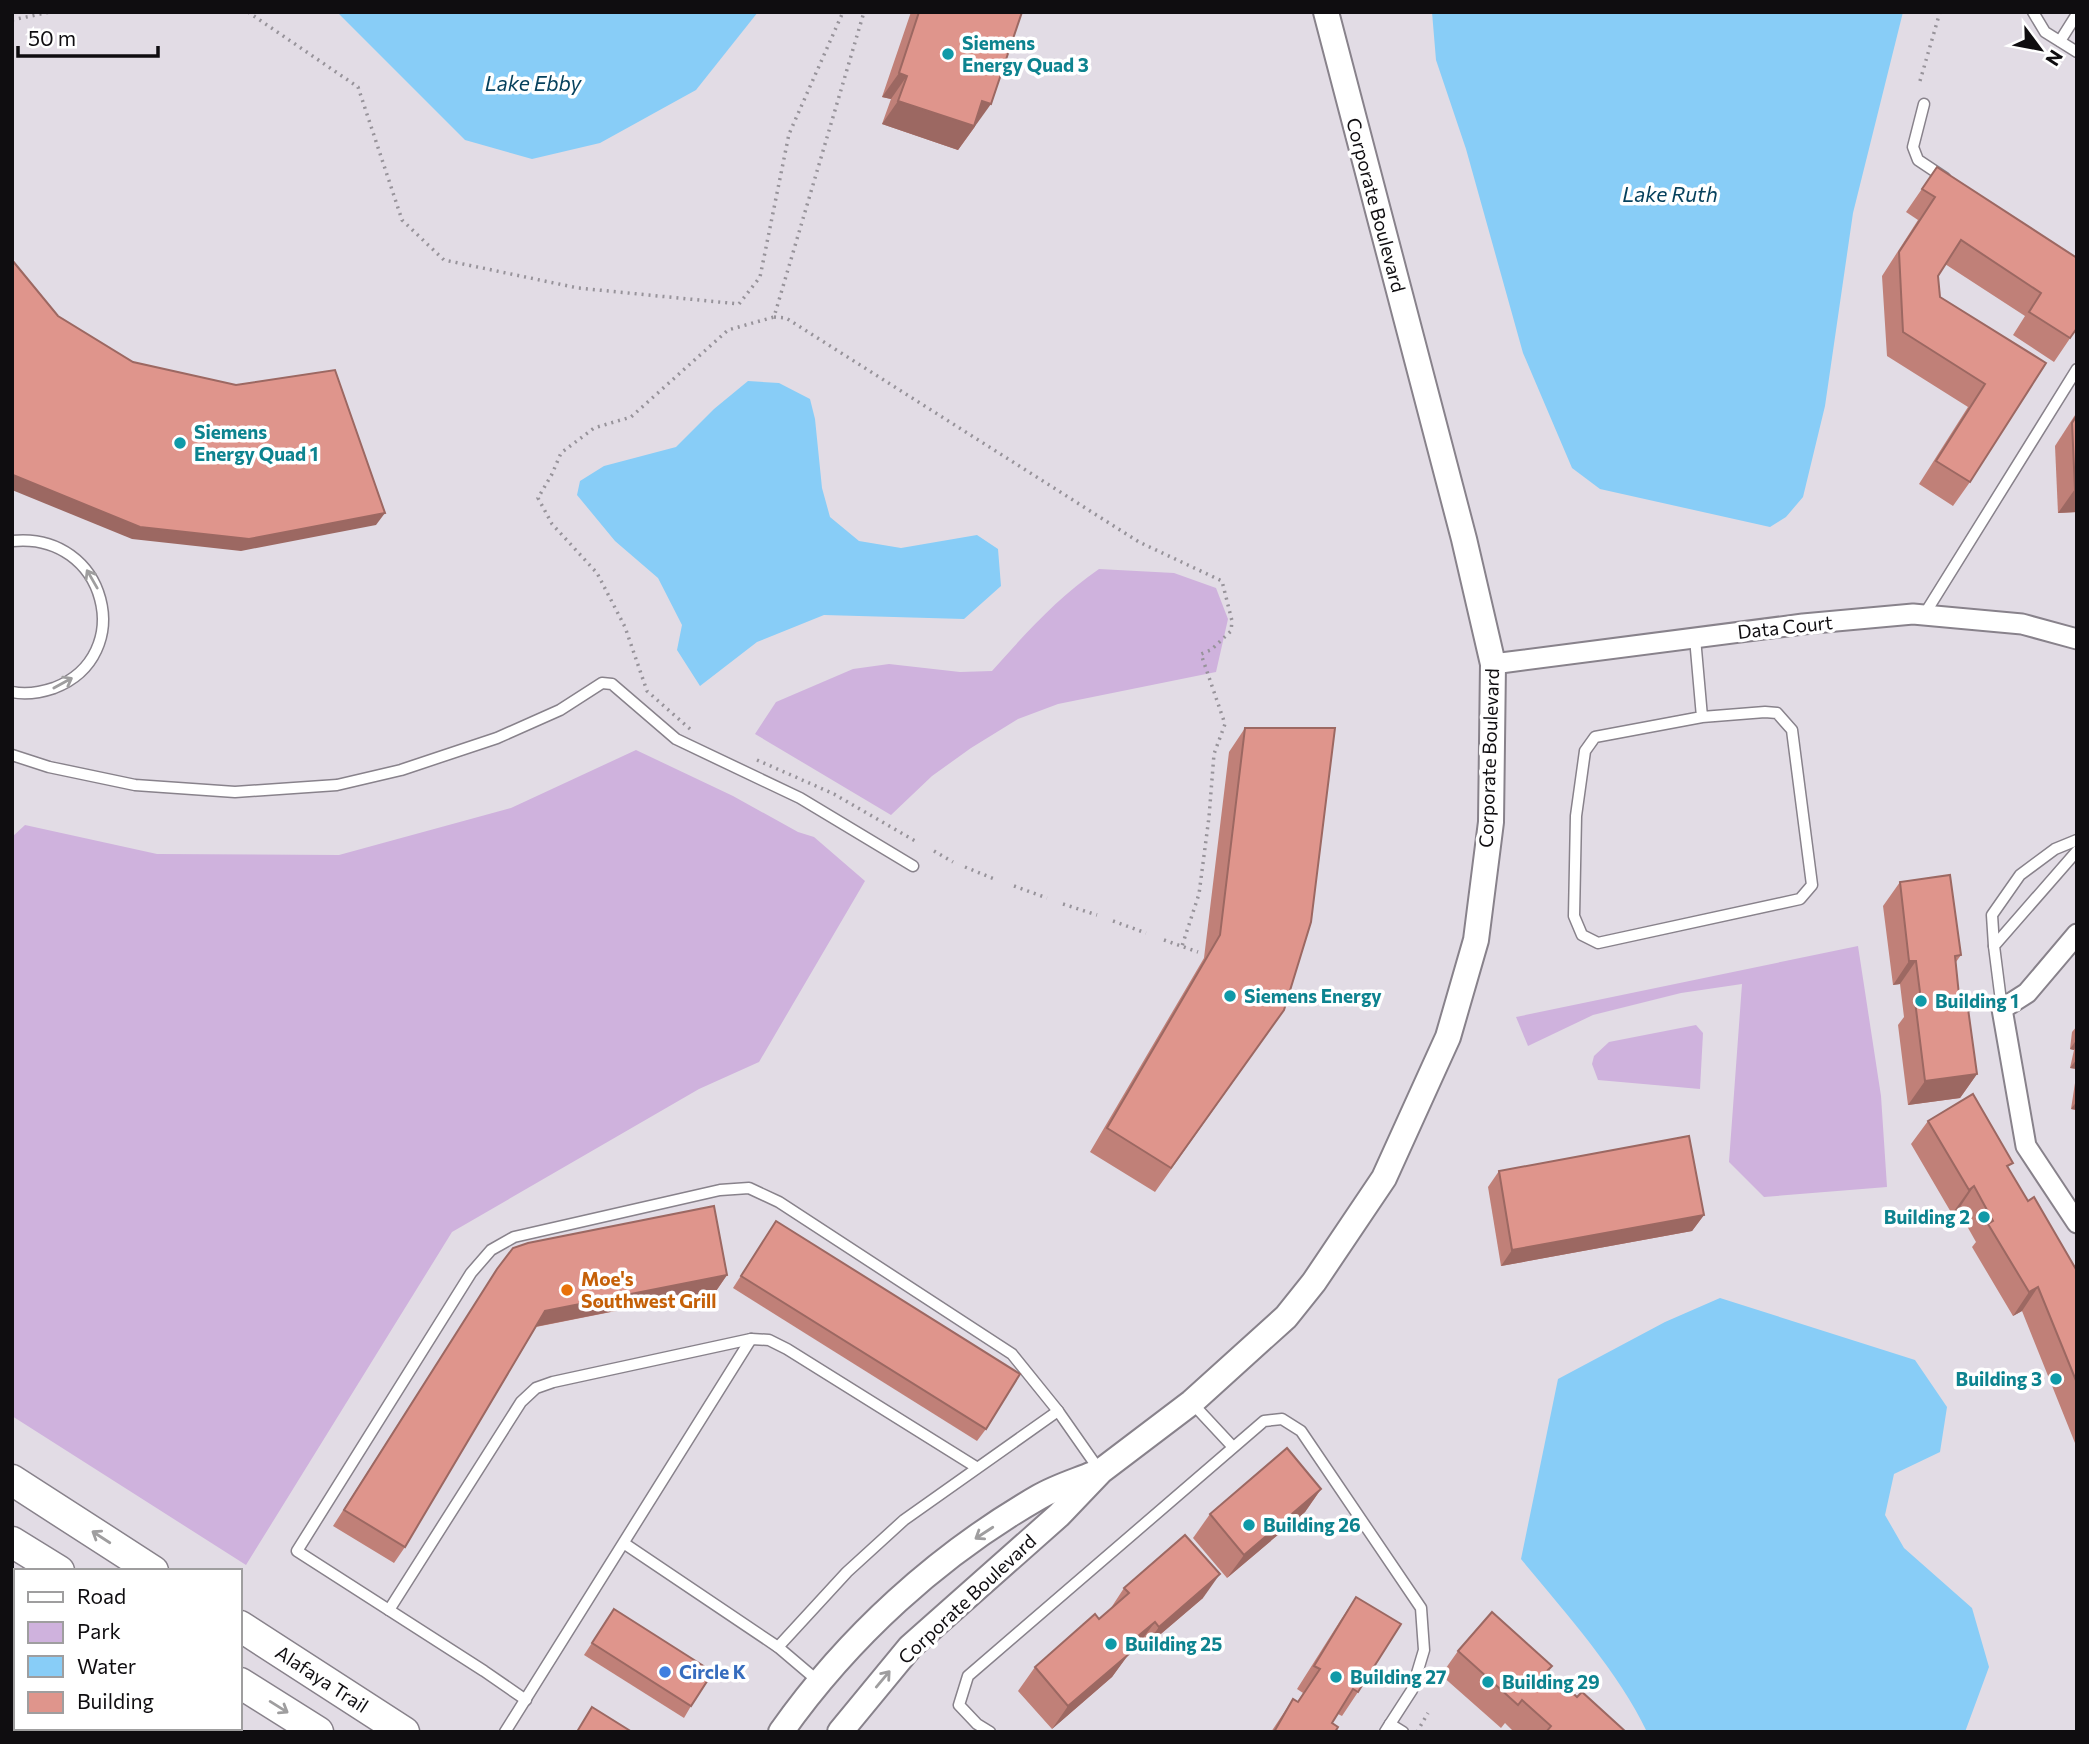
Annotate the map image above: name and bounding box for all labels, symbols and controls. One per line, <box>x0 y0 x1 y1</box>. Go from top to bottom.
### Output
scale bar <box>18 14 158 58</box>
north arrow <box>2005 14 2075 84</box>
text: 50 m <box>28 25 76 50</box>
place label: Siemens Energy Quad 3 <box>962 31 1089 76</box>
marker: Siemens Energy Quad 3 <box>940 46 956 62</box>
text: N <box>2041 46 2068 70</box>
water label: Lake Ebby <box>485 70 582 95</box>
street label: Corporate Boulevard <box>1342 115 1411 295</box>
water label: Lake Ruth <box>1622 181 1718 206</box>
place label: Siemens Energy Quad 1 <box>194 420 318 465</box>
marker: Siemens Energy Quad 1 <box>172 435 188 451</box>
one-way arrow <box>85 570 99 590</box>
street label: Data Court <box>1736 610 1834 643</box>
street label: Corporate Boulevard <box>1474 668 1503 848</box>
one-way arrow <box>52 675 73 689</box>
place label: Siemens Energy <box>1244 984 1382 1007</box>
marker: Siemens Energy <box>1222 988 1238 1004</box>
place label: Building 1 <box>1935 989 2019 1012</box>
marker: Building 1 <box>1913 993 1929 1009</box>
place label: Building 2 <box>1884 1205 1970 1228</box>
marker: Building 2 <box>1976 1209 1992 1225</box>
place label: Moe's Southwest Grill <box>581 1267 716 1312</box>
marker: Moe's Southwest Grill <box>559 1282 575 1298</box>
place label: Building 3 <box>1956 1367 2042 1390</box>
marker: Building 3 <box>2048 1371 2064 1387</box>
place label: Building 26 <box>1263 1513 1361 1536</box>
marker: Building 26 <box>1241 1517 1257 1533</box>
one-way arrow <box>975 1526 994 1540</box>
street label: Corporate Boulevard <box>893 1529 1040 1668</box>
one-way arrow <box>91 1530 111 1544</box>
legend <box>14 1569 242 1730</box>
text: Road <box>77 1583 126 1608</box>
text: Park <box>77 1618 121 1643</box>
place label: Building 25 <box>1125 1632 1222 1655</box>
marker: Building 25 <box>1103 1636 1119 1652</box>
street label: Alafaya Trail <box>272 1640 373 1717</box>
text: Water <box>77 1653 136 1678</box>
place label: Circle K <box>679 1660 746 1683</box>
marker: Circle K <box>657 1664 673 1680</box>
place label: Building 27 <box>1350 1665 1447 1688</box>
marker: Building 27 <box>1328 1669 1344 1685</box>
one-way arrow <box>876 1670 891 1688</box>
place label: Building 29 <box>1502 1670 1600 1693</box>
marker: Building 29 <box>1480 1674 1496 1690</box>
text: Building <box>77 1688 154 1713</box>
one-way arrow <box>268 1701 288 1715</box>

